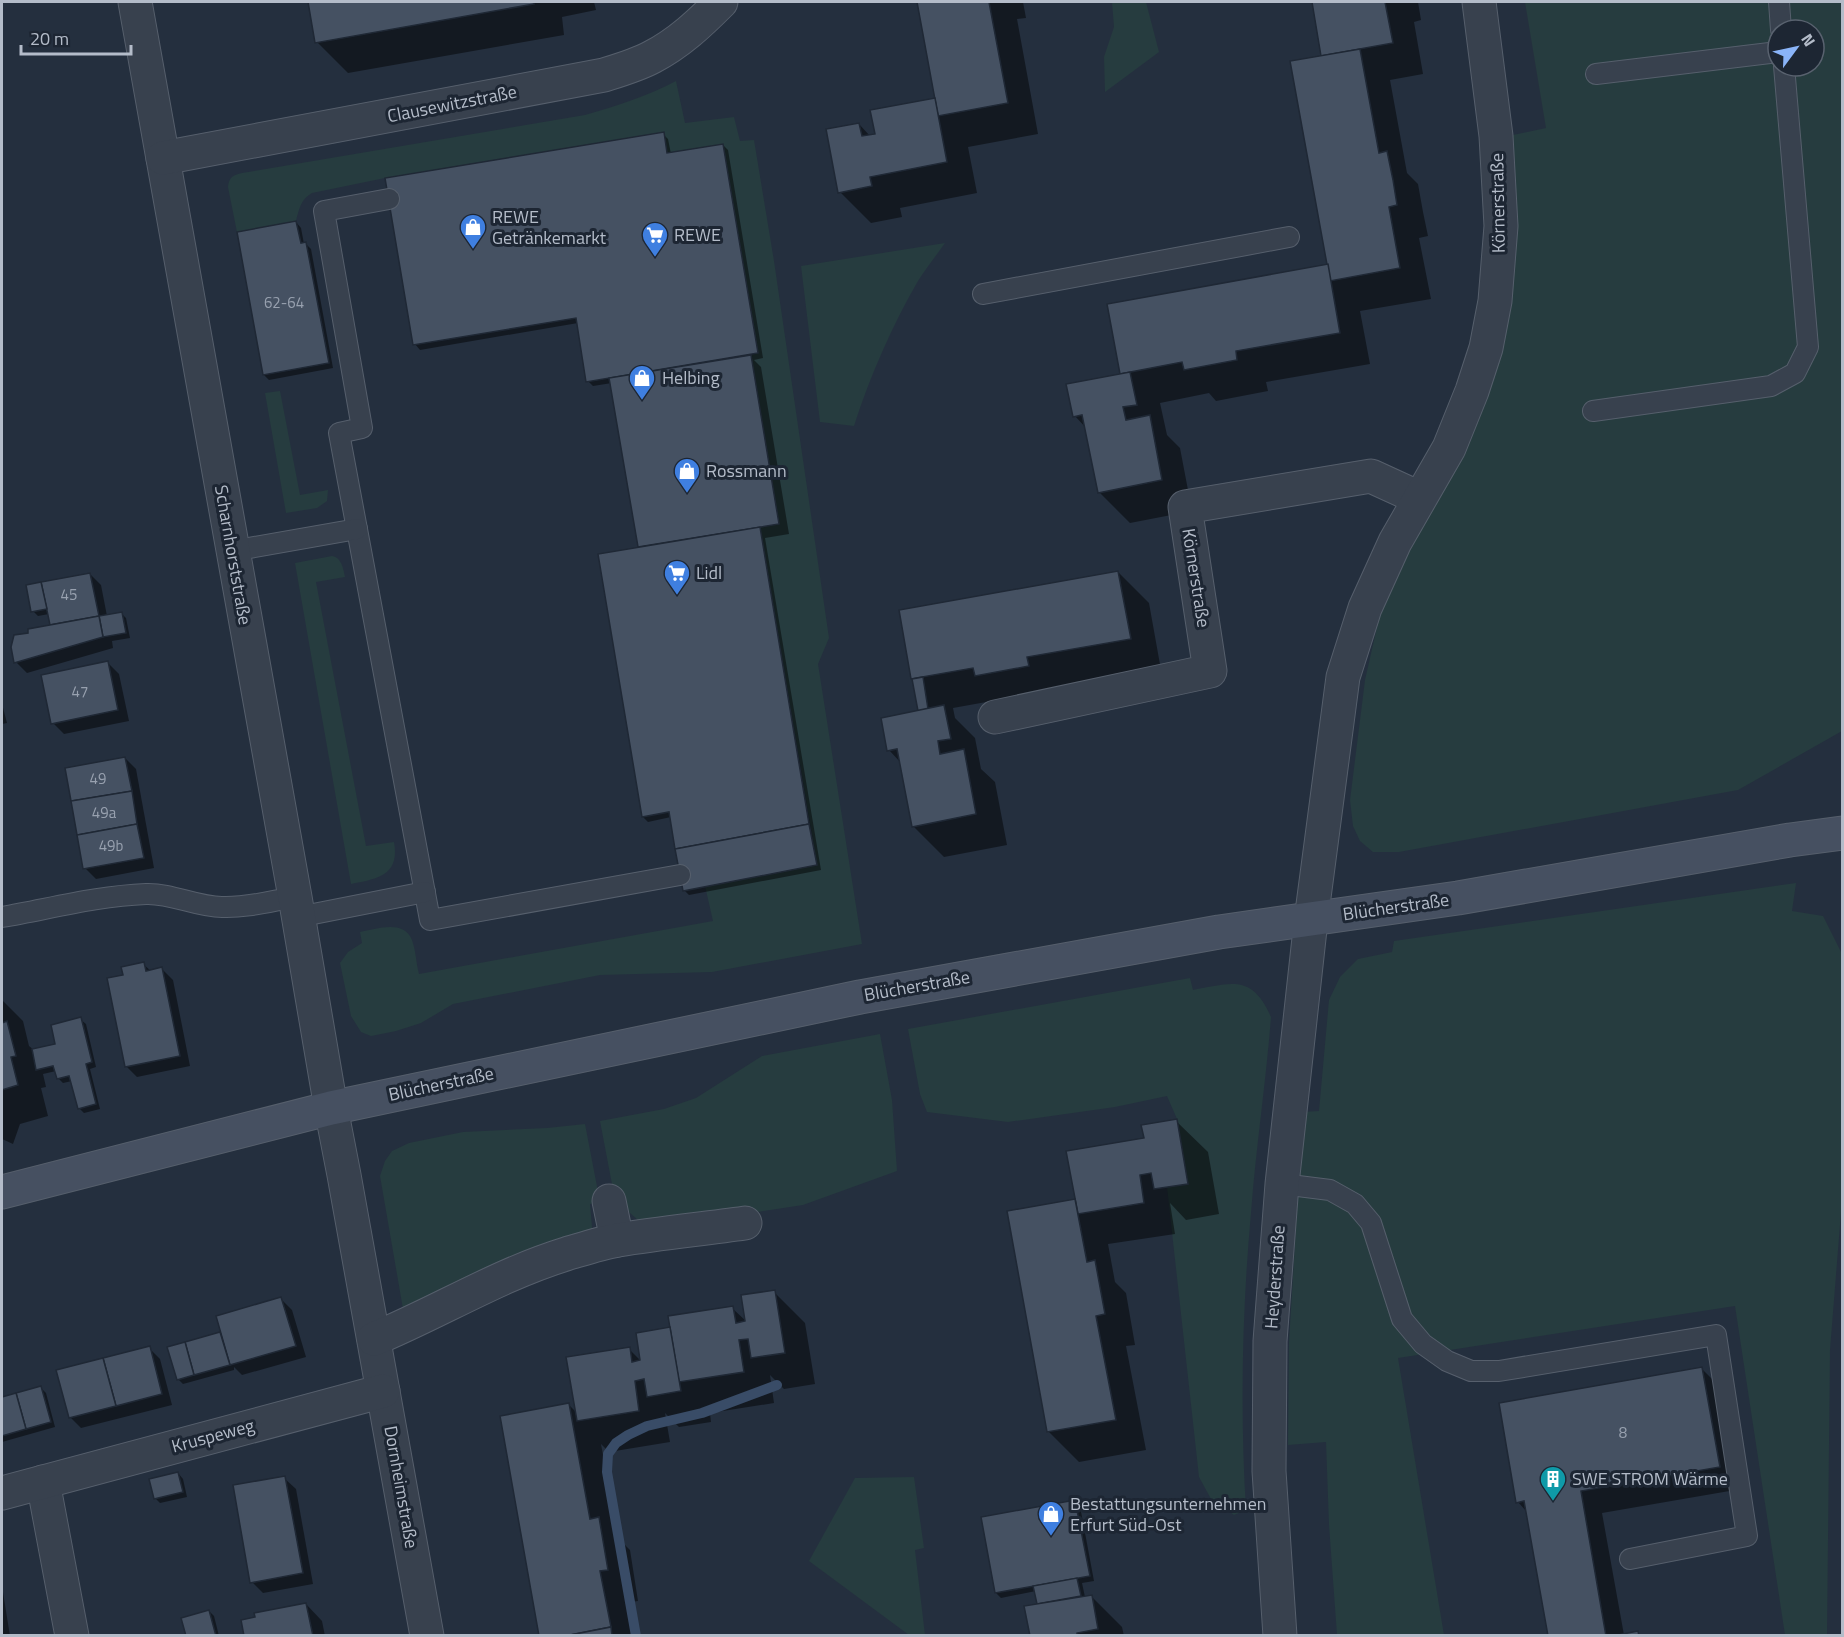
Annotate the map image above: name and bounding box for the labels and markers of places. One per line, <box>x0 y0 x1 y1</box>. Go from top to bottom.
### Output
place label: REWE Getränkemarkt <box>492 203 607 251</box>
shop icon: REWE Getränkemarkt <box>458 212 488 250</box>
supermarket icon: REWE <box>640 220 670 258</box>
place label: REWE <box>674 221 721 248</box>
shop icon: Helbing <box>627 363 657 401</box>
place label: Helbing <box>662 364 720 391</box>
shop icon: Rossmann <box>672 456 702 494</box>
place label: Rossmann <box>706 457 787 484</box>
supermarket icon: Lidl <box>662 558 692 596</box>
place label: Lidl <box>696 559 722 586</box>
building icon: SWE STROM Wärme <box>1538 1464 1568 1502</box>
place label: SWE STROM Wärme <box>1572 1465 1728 1492</box>
place label: Bestattungsunternehmen Erfurt Süd-Ost <box>1070 1490 1266 1538</box>
shop icon: Bestattungsunternehmen Erfurt Süd-Ost <box>1036 1499 1066 1537</box>

